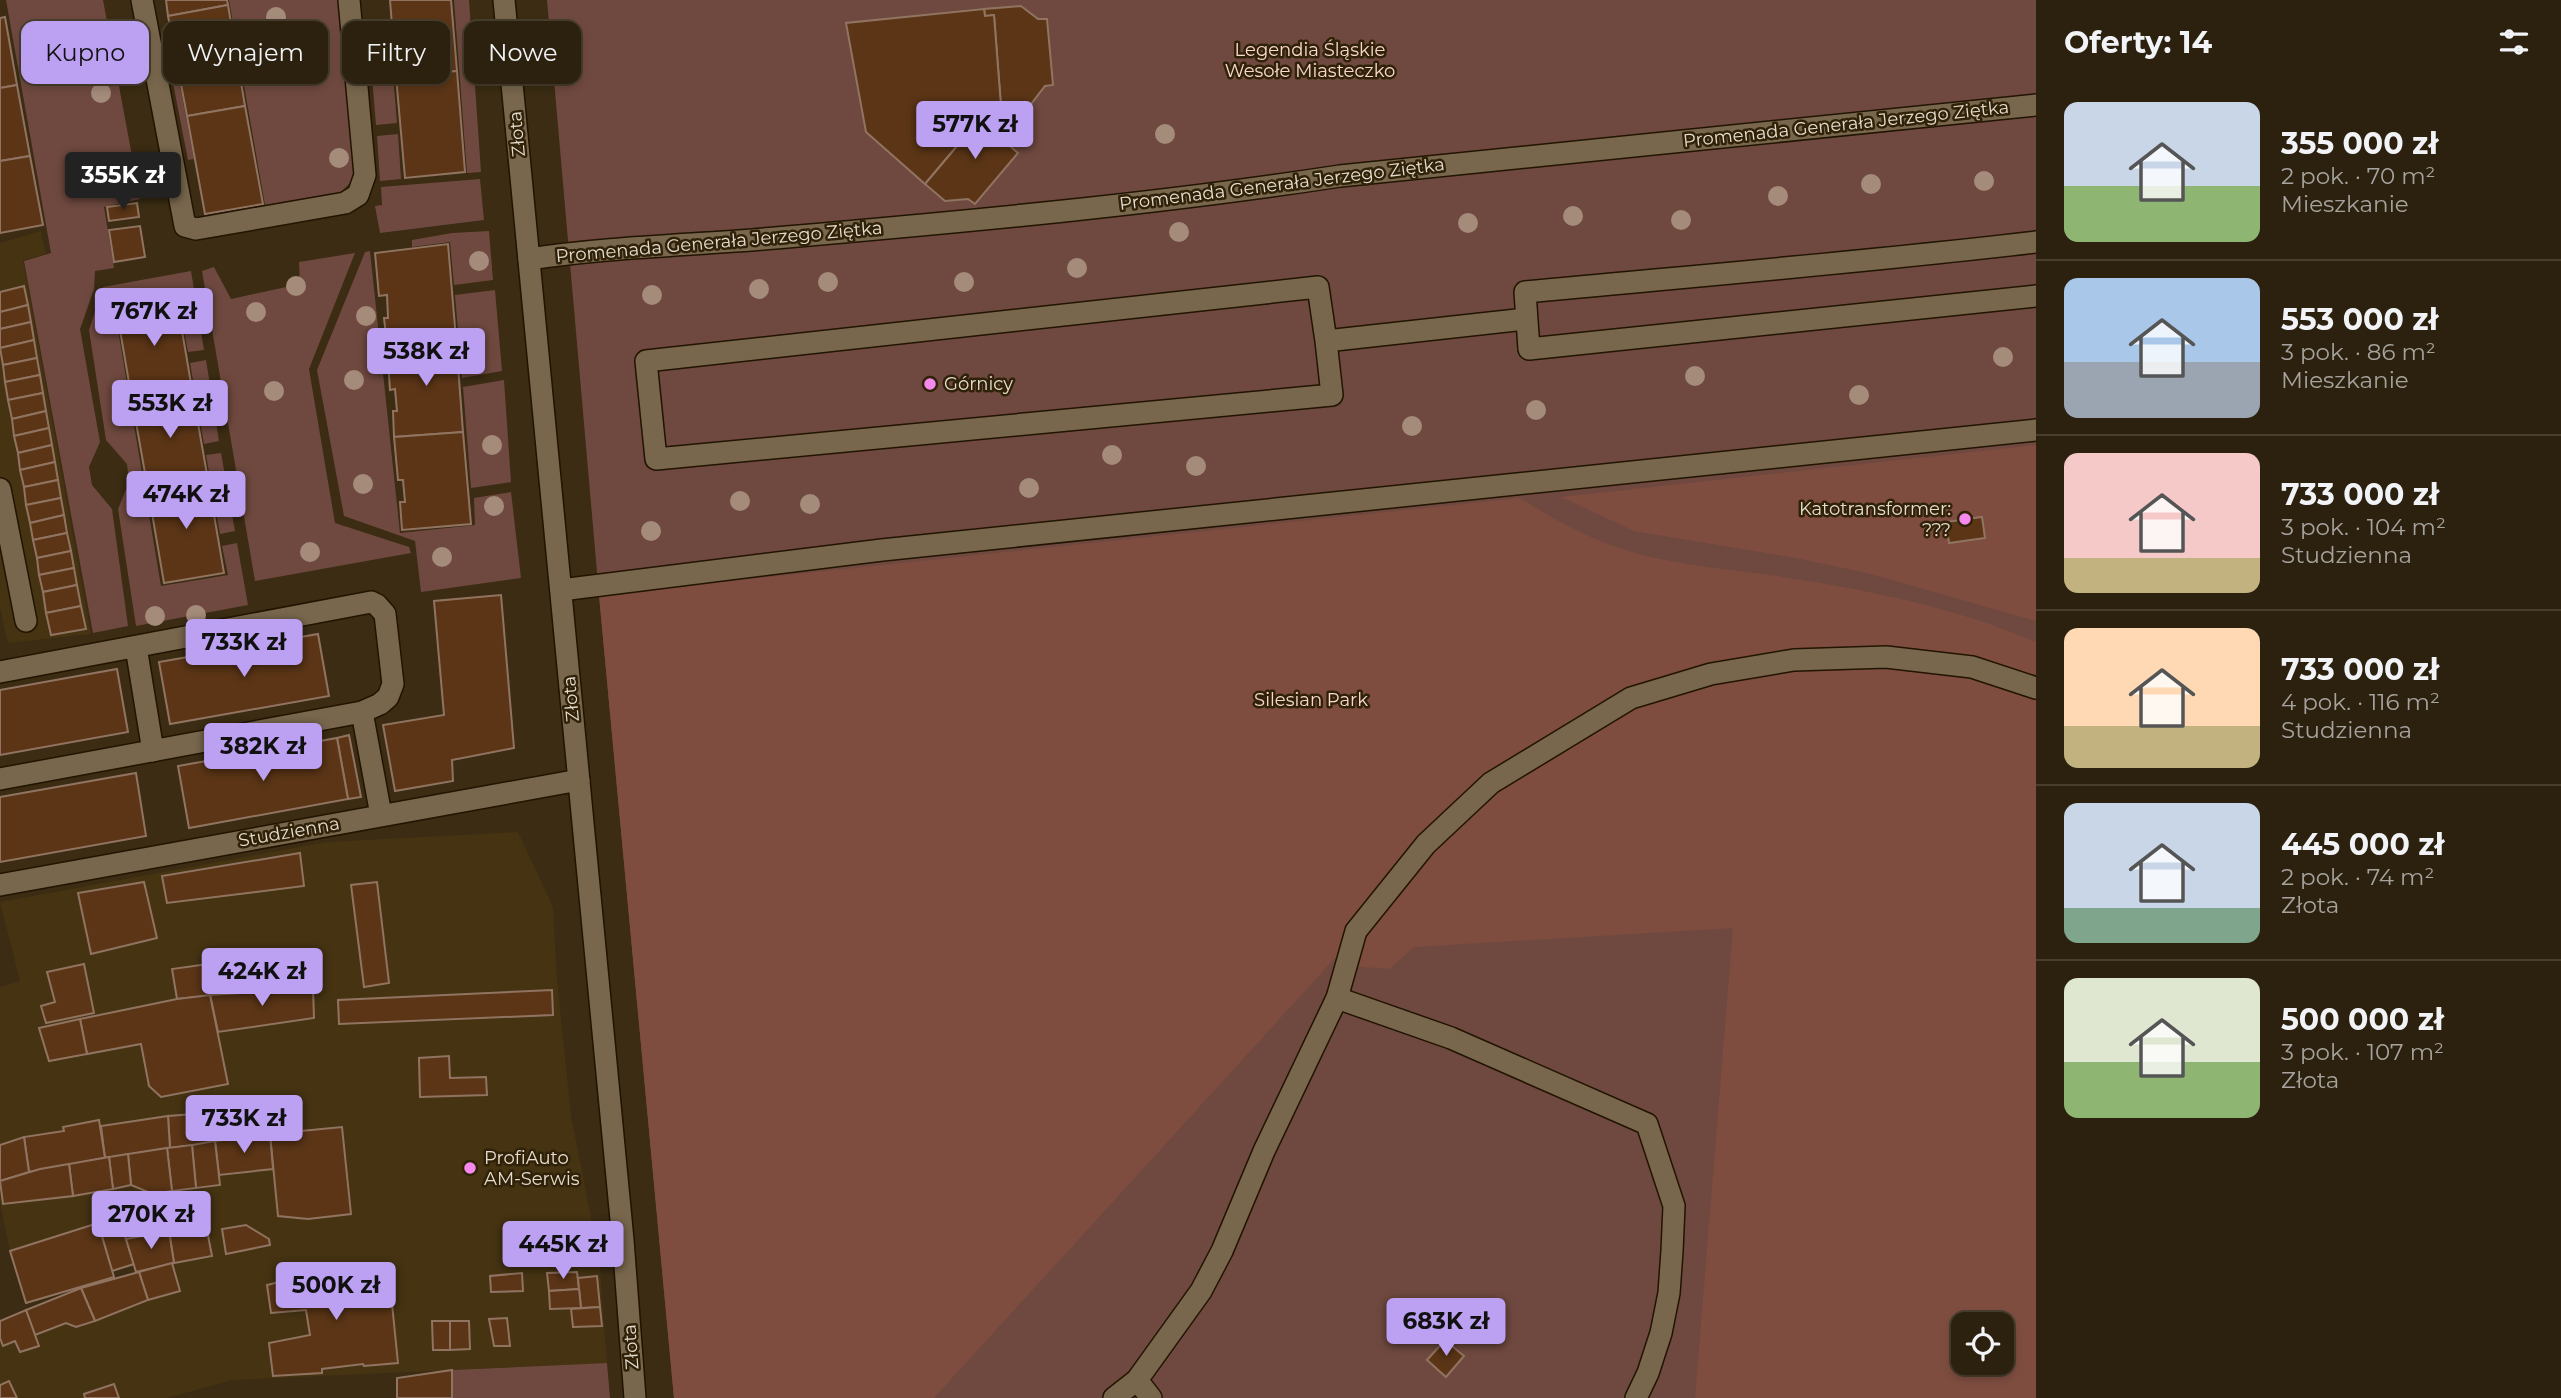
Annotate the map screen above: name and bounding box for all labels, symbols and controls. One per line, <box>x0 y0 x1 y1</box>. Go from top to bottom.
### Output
chip: Kupno <box>21 21 149 84</box>
chip: Wynajem <box>163 21 328 84</box>
chip: Filtry <box>342 21 450 84</box>
chip: Nowe <box>464 21 581 84</box>
icon: filters <box>2495 23 2533 61</box>
text: Oferty: 14 <box>2064 24 2212 61</box>
park label: Legendia Śląskie Wesołe Miasteczko <box>1225 39 1395 82</box>
street label: Promenada Generała Jerzego Ziętka <box>1682 96 2010 152</box>
pin: 577K zł <box>910 102 1040 161</box>
street label: Złota <box>504 110 530 158</box>
text: 577K zł <box>932 110 1018 138</box>
text: 355 000 zł <box>2281 125 2438 162</box>
icon: home <box>2120 130 2204 214</box>
pin: 355K zł <box>58 152 188 212</box>
street label: Promenada Generała Jerzego Ziętka <box>1118 153 1446 215</box>
text: 355K zł <box>81 161 165 189</box>
text: 2 pok. · 70 m² <box>2281 162 2435 190</box>
text: Mieszkanie <box>2281 190 2409 218</box>
street label: Promenada Generała Jerzego Ziętka <box>555 217 883 267</box>
pin: 767K zł <box>89 288 219 348</box>
text: 767K zł <box>111 297 197 325</box>
text: 553 000 zł <box>2281 301 2438 338</box>
icon: home <box>2120 306 2204 390</box>
pin: 538K zł <box>361 328 491 388</box>
text: 538K zł <box>383 337 469 365</box>
text: 3 pok. · 86 m² <box>2281 338 2436 366</box>
text: Mieszkanie <box>2281 366 2409 394</box>
place label: Górnicy <box>944 373 1013 395</box>
marker: Górnicy <box>922 376 938 392</box>
pin: 553K zł <box>105 380 235 440</box>
text: 553K zł <box>128 389 212 417</box>
pin: 474K zł <box>121 472 251 531</box>
text: 733 000 zł <box>2281 476 2439 513</box>
text: 474K zł <box>142 480 230 508</box>
icon: home <box>2120 481 2204 565</box>
place label: Katotransformer: ??? <box>1799 498 1951 541</box>
marker: Katotransformer: ??? <box>1957 511 1973 527</box>
text: 3 pok. · 104 m² <box>2281 513 2446 541</box>
text: Studzienna <box>2281 541 2412 569</box>
pin: 733K zł <box>179 620 309 679</box>
text: 733K zł <box>202 628 286 656</box>
text: 733 000 zł <box>2281 651 2439 688</box>
icon: home <box>2120 656 2204 740</box>
street label: Złota <box>558 675 584 723</box>
text: 4 pok. · 116 m² <box>2281 688 2440 716</box>
park label: Silesian Park <box>1254 689 1368 711</box>
text: Studzienna <box>2281 716 2412 744</box>
pin: 382K zł <box>198 724 328 783</box>
text: 382K zł <box>220 732 306 760</box>
street label: Studzienna <box>237 812 341 852</box>
text: 445 000 zł <box>2281 826 2444 863</box>
icon: home <box>2120 831 2204 915</box>
text: 2 pok. · 74 m² <box>2281 863 2434 891</box>
text: Złota <box>2281 891 2339 919</box>
pin: 424K zł <box>197 948 327 1008</box>
text: 424K zł <box>218 957 306 985</box>
text: 500 000 zł <box>2281 1001 2444 1038</box>
icon: home <box>2120 1006 2204 1090</box>
text: 3 pok. · 107 m² <box>2281 1038 2444 1066</box>
text: Złota <box>2281 1066 2339 1094</box>
pin: 733K zł <box>179 1096 309 1155</box>
text: 733K zł <box>202 1104 286 1132</box>
place label: ProfiAuto AM-Serwis <box>484 1147 580 1190</box>
marker: ProfiAuto AM-Serwis <box>462 1160 478 1176</box>
pin: 270K zł <box>86 1192 216 1251</box>
text: 270K zł <box>108 1200 194 1228</box>
pin: 445K zł <box>498 1222 628 1281</box>
text: 445K zł <box>519 1230 607 1258</box>
pin: 500K zł <box>271 1262 401 1322</box>
text: 500K zł <box>292 1271 380 1299</box>
pin: 683K zł <box>1381 1298 1511 1358</box>
text: 683K zł <box>1403 1307 1490 1335</box>
map controls <box>1951 1312 2014 1375</box>
button: locate <box>1951 1312 2014 1375</box>
street label: Złota <box>618 1323 644 1371</box>

